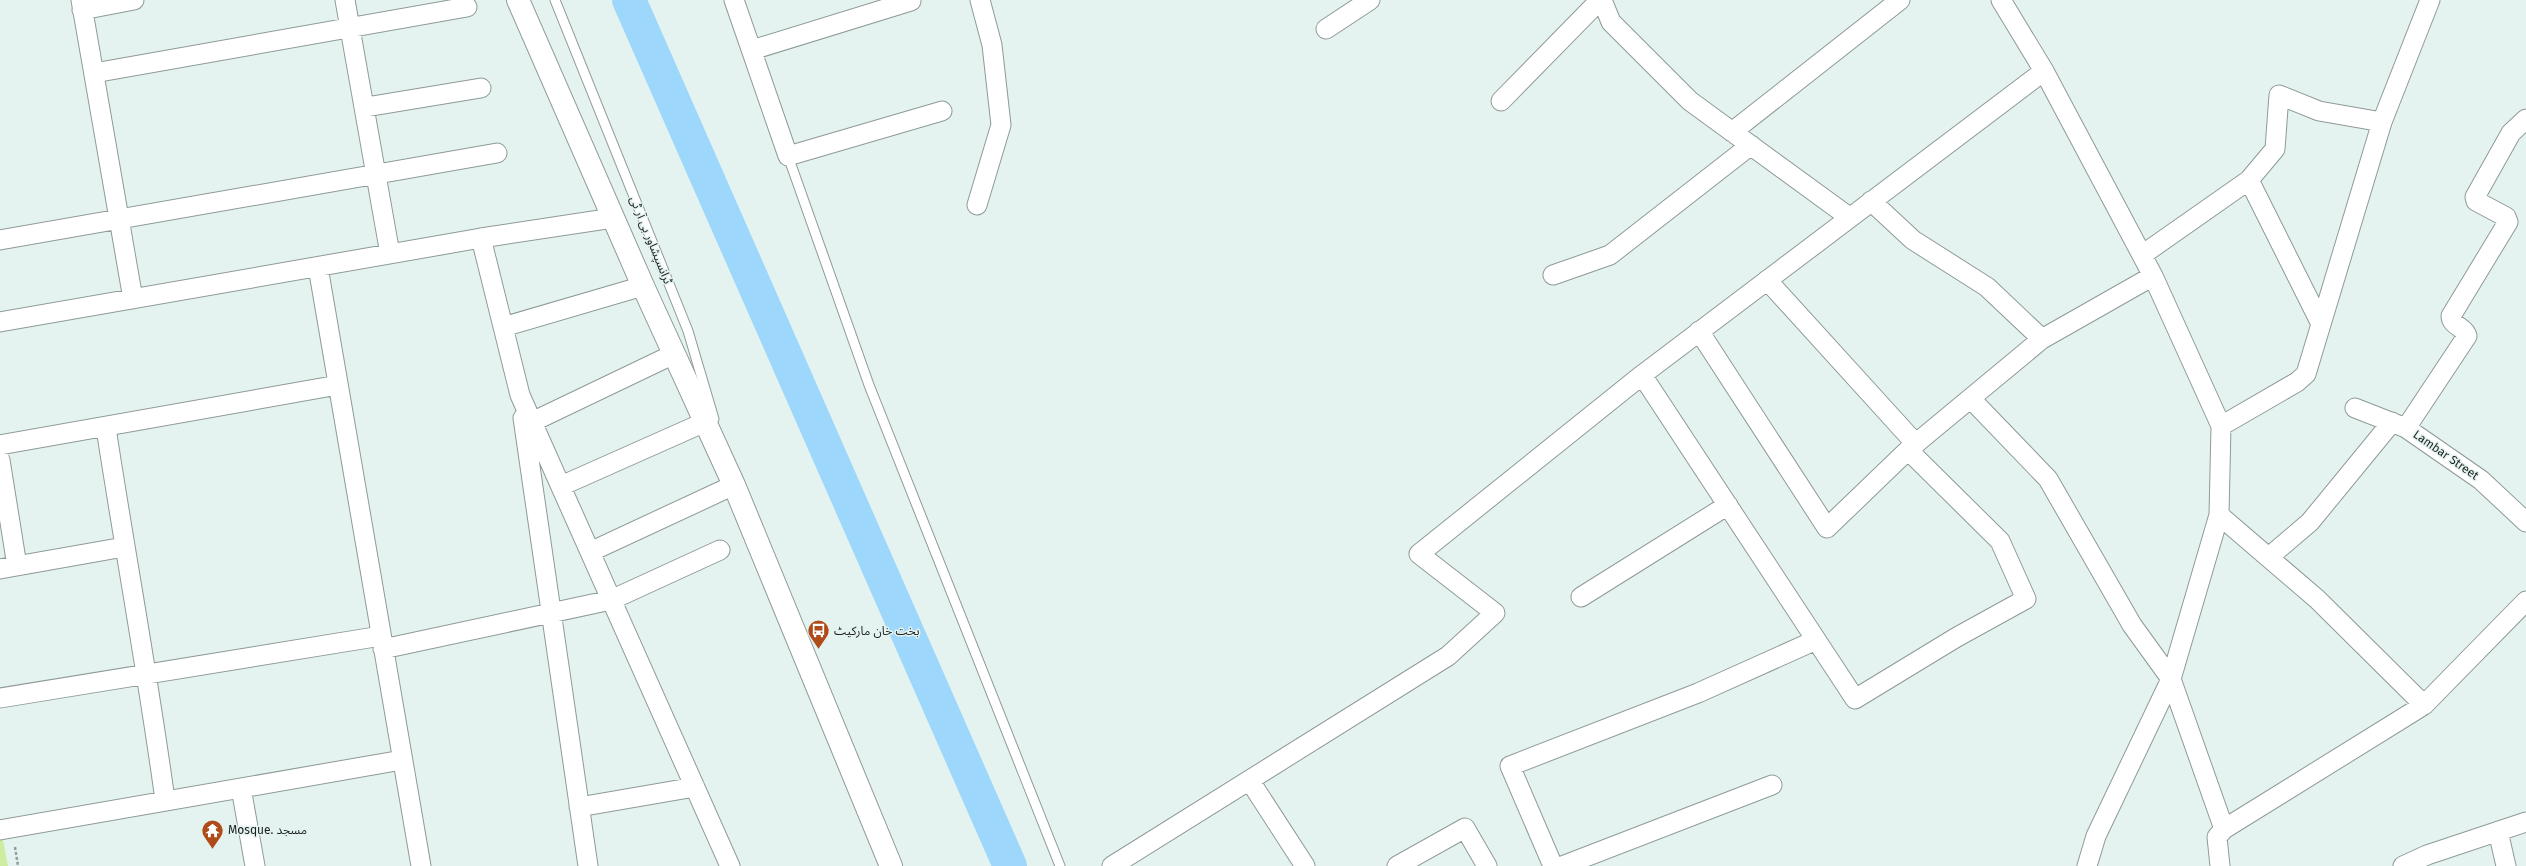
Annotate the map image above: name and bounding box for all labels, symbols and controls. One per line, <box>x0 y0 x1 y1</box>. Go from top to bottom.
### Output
street label: ٹرانسپشاور بی آر ٹی <box>626 194 675 287</box>
street label: Lambar Street <box>2411 427 2482 483</box>
bus stop icon: بخت خان مارکیٹ <box>805 618 831 651</box>
place label: بخت خان مارکیٹ <box>834 624 919 638</box>
temple icon: Mosque. مسجد <box>199 817 225 850</box>
place label: Mosque. مسجد <box>228 823 307 837</box>

